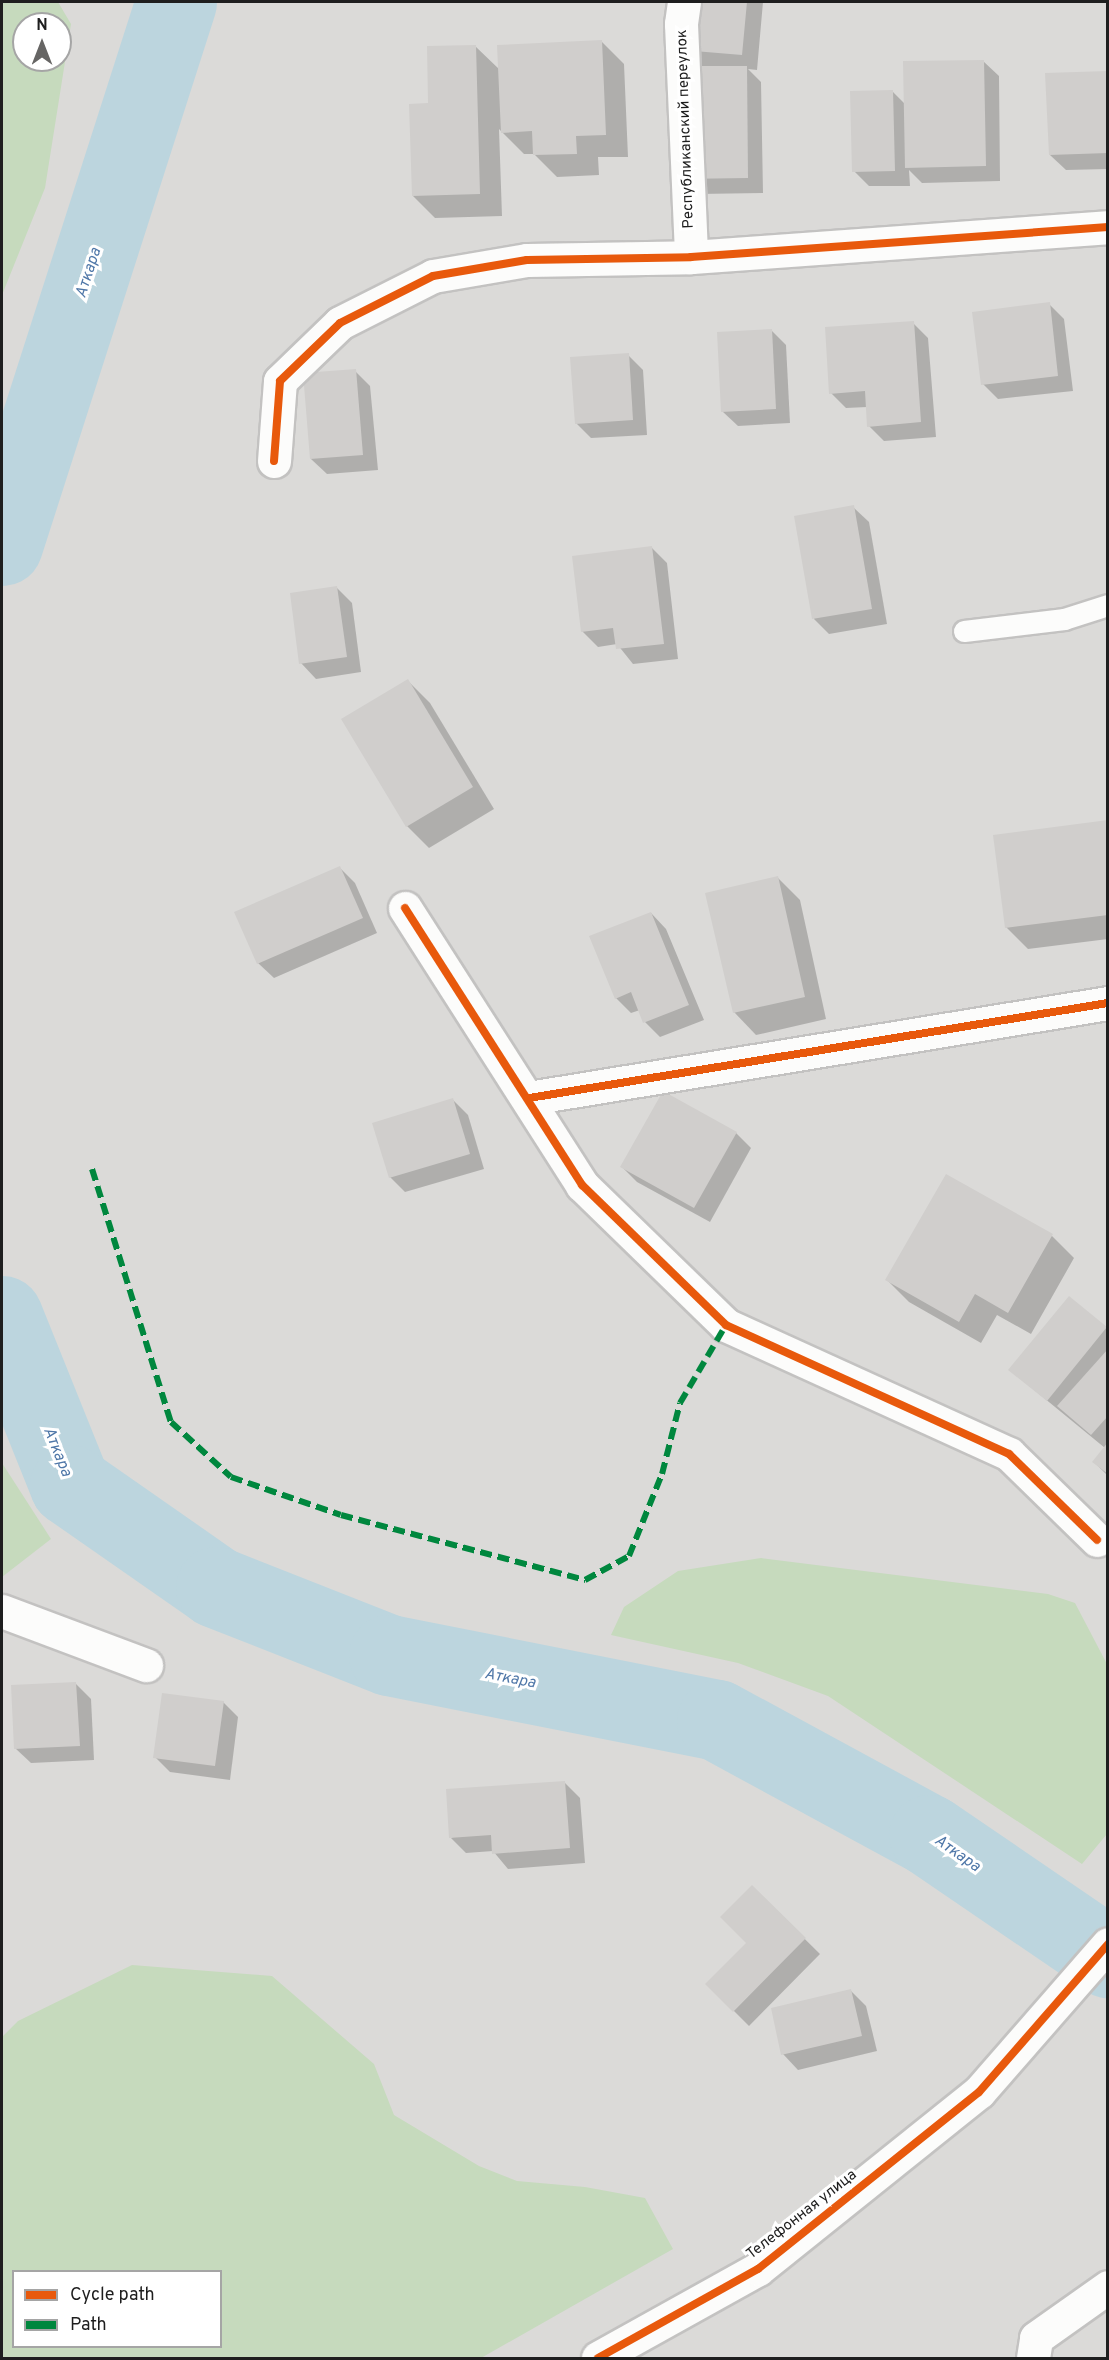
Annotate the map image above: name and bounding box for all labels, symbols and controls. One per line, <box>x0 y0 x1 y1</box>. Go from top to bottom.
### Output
north arrow <box>12 12 72 72</box>
text: N <box>36 16 48 36</box>
street label: Республиканский переулок <box>674 29 698 229</box>
water label: Аткара <box>72 246 106 300</box>
water label: Аткара <box>38 1424 76 1480</box>
water label: Аткара <box>483 1665 537 1693</box>
water label: Аткара <box>930 1831 984 1877</box>
street label: Телефонная улица <box>743 2166 861 2264</box>
legend <box>12 2270 222 2348</box>
text: Cycle path <box>70 2284 155 2307</box>
text: Path <box>70 2314 107 2337</box>

